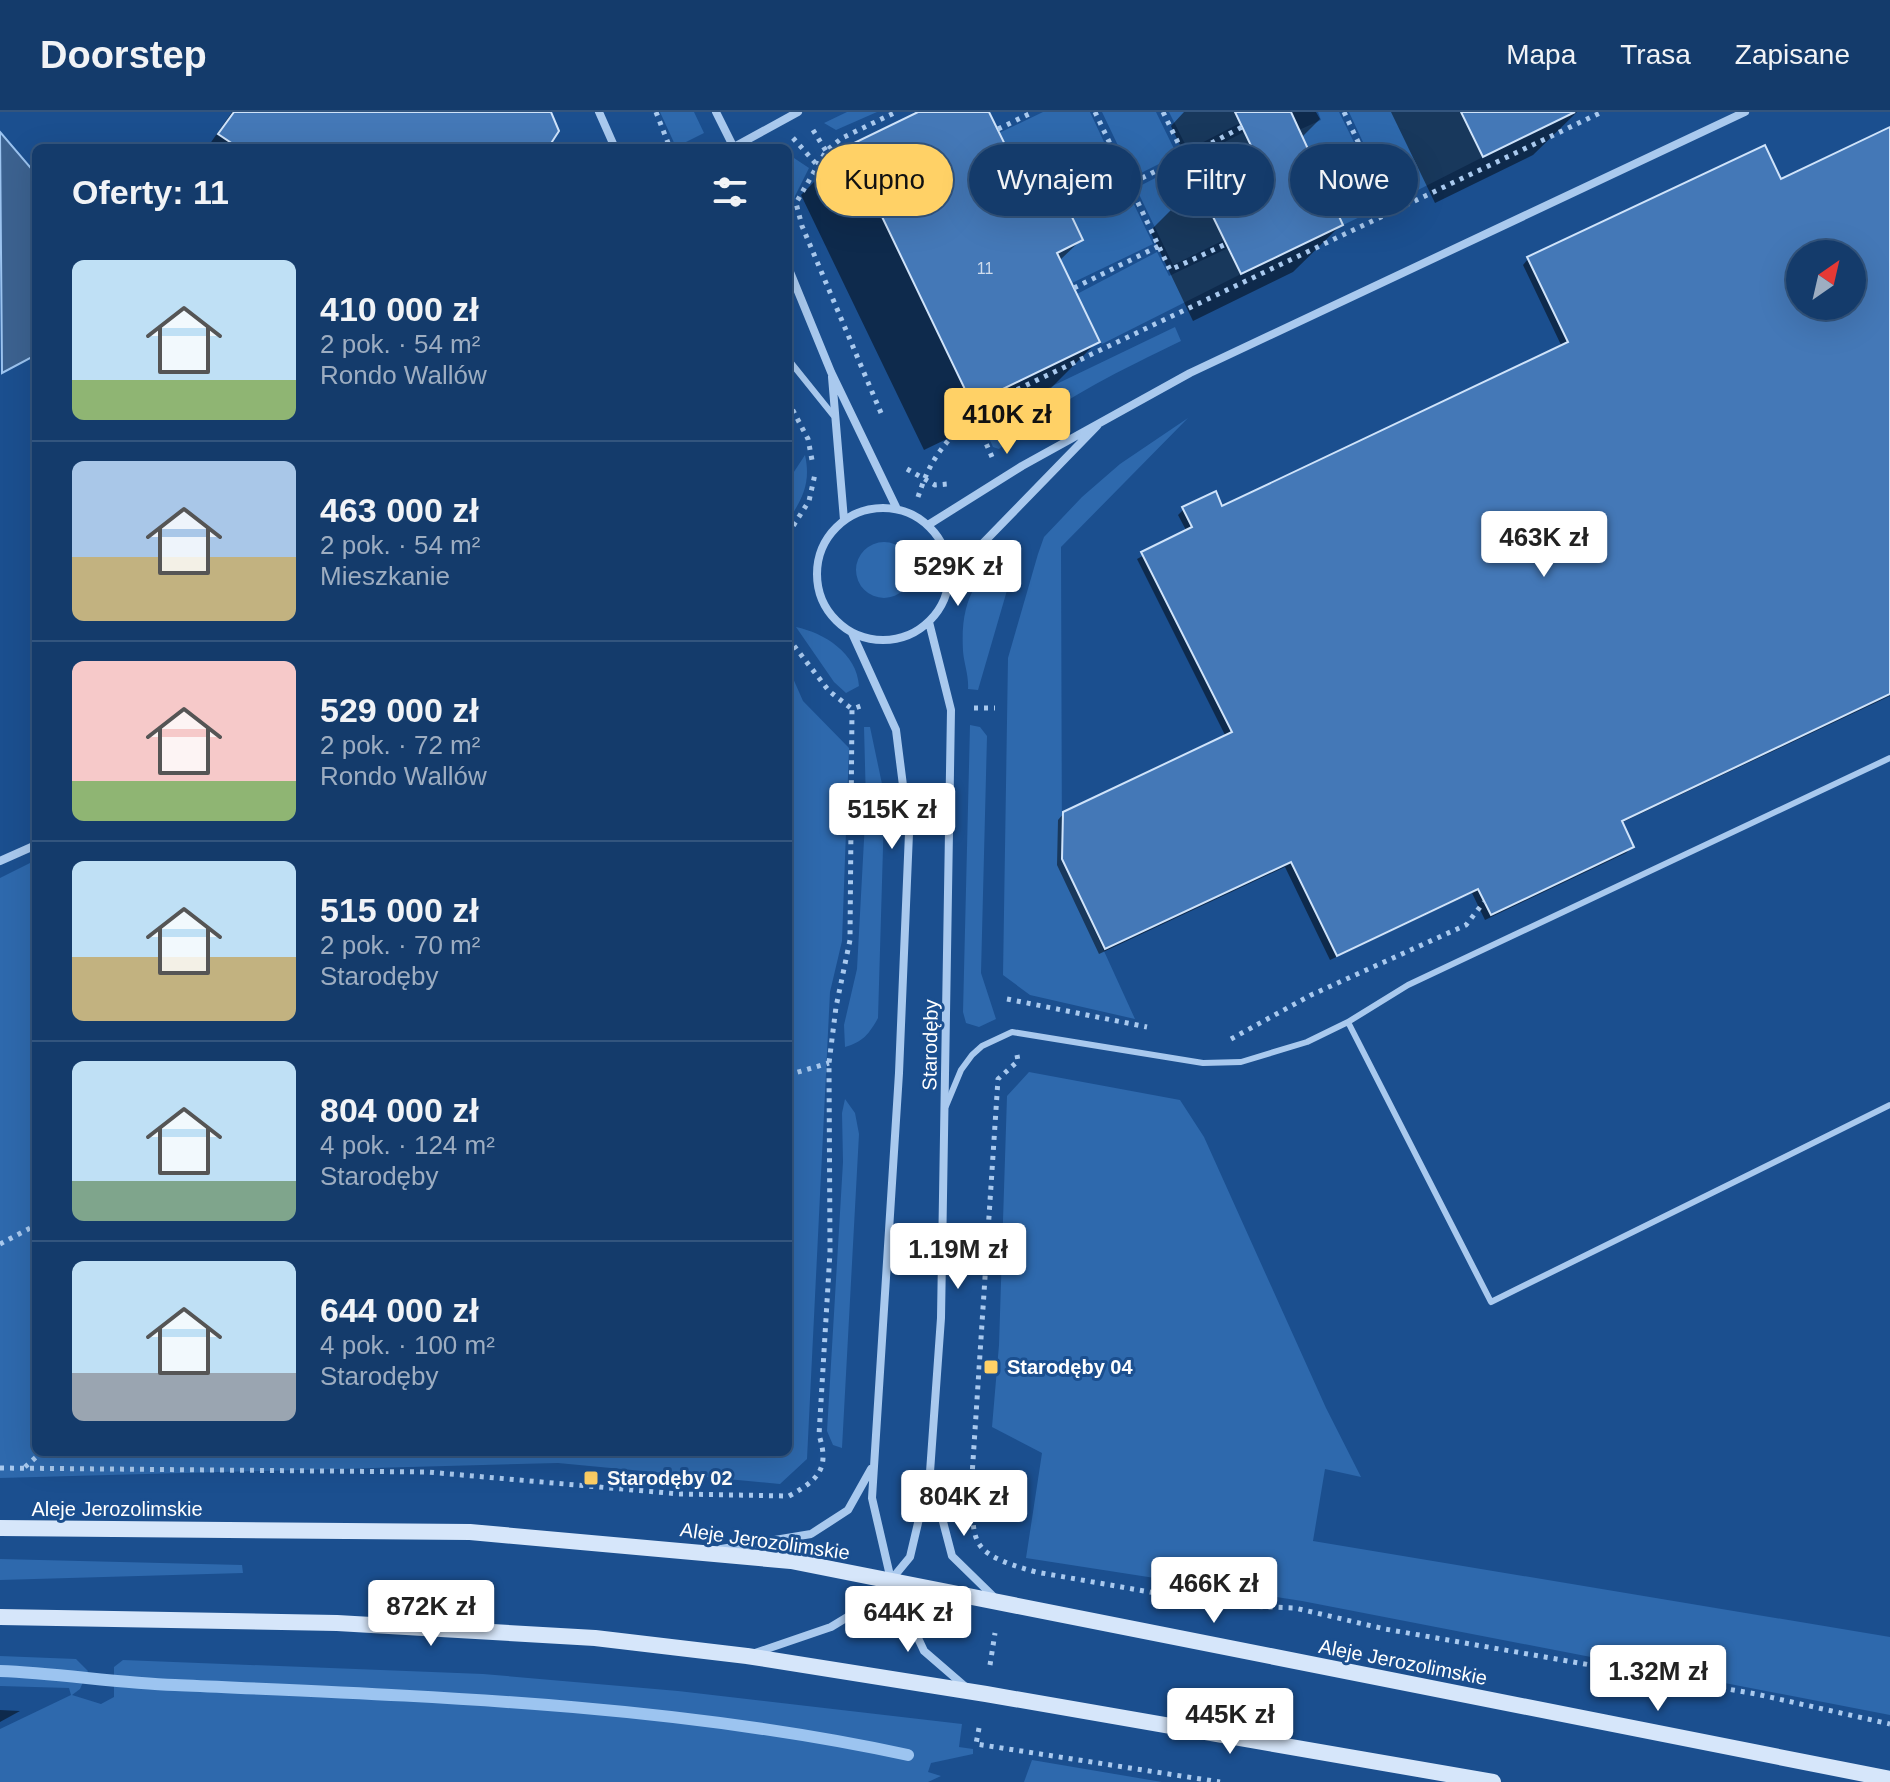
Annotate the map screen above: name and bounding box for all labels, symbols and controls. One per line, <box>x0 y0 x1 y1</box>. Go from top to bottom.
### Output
text: Doorstep <box>40 34 207 76</box>
text: Mapa <box>1506 39 1576 70</box>
text: Trasa <box>1620 39 1691 70</box>
text: Zapisane <box>1735 39 1850 70</box>
chip: Kupno <box>816 144 953 216</box>
chip: Wynajem <box>969 144 1141 216</box>
chip: Filtry <box>1157 144 1274 216</box>
chip: Nowe <box>1290 144 1418 216</box>
icon: filters <box>708 170 752 214</box>
text: Oferty: 11 <box>72 173 229 211</box>
north arrow <box>1786 240 1866 320</box>
map controls <box>1786 240 1866 320</box>
house number: 11 <box>977 260 993 277</box>
text: 410 000 zł <box>320 290 479 328</box>
icon: home <box>136 292 232 388</box>
text: 2 pok. · 54 m² <box>320 329 480 359</box>
text: Rondo Wallów <box>320 360 487 390</box>
pin: 410K zł <box>933 388 1081 456</box>
text: 410K zł <box>962 399 1052 429</box>
text: 463 000 zł <box>320 491 479 529</box>
icon: home <box>136 493 232 589</box>
pin: 463K zł <box>1470 511 1618 579</box>
text: 463K zł <box>1499 522 1589 552</box>
text: 2 pok. · 54 m² <box>320 530 480 560</box>
pin: 529K zł <box>884 540 1032 608</box>
text: 529K zł <box>913 551 1003 581</box>
text: Mieszkanie <box>320 561 450 591</box>
text: 529 000 zł <box>320 691 479 729</box>
icon: home <box>136 693 232 789</box>
text: 2 pok. · 72 m² <box>320 730 480 760</box>
text: Rondo Wallów <box>320 761 487 791</box>
pin: 515K zł <box>818 783 966 851</box>
text: 515K zł <box>847 794 937 824</box>
text: 515 000 zł <box>320 891 479 929</box>
icon: home <box>136 893 232 989</box>
text: 2 pok. · 70 m² <box>320 930 480 960</box>
text: Starodęby <box>320 961 439 991</box>
street label: Starodęby <box>918 999 942 1091</box>
text: 804 000 zł <box>320 1091 479 1129</box>
icon: home <box>136 1093 232 1189</box>
text: 4 pok. · 124 m² <box>320 1130 495 1160</box>
text: Starodęby <box>320 1161 439 1191</box>
pin: 1.19M zł <box>875 1223 1041 1291</box>
text: 1.19M zł <box>908 1234 1008 1264</box>
text: 644 000 zł <box>320 1291 479 1329</box>
icon: home <box>136 1293 232 1389</box>
text: 4 pok. · 100 m² <box>320 1330 495 1360</box>
place label: Starodęby 04 <box>1007 1356 1133 1378</box>
marker: Starodęby 04 <box>982 1358 1000 1376</box>
text: Starodęby <box>320 1361 439 1391</box>
place label: Starodęby 02 <box>607 1467 733 1489</box>
marker: Starodęby 02 <box>582 1469 600 1487</box>
pin: 804K zł <box>890 1470 1038 1538</box>
text: 804K zł <box>919 1481 1009 1511</box>
street label: Aleje Jerozolimskie <box>31 1498 203 1520</box>
street label: Aleje Jerozolimskie <box>679 1518 851 1564</box>
pin: 466K zł <box>1140 1557 1288 1625</box>
text: 466K zł <box>1169 1568 1259 1598</box>
pin: 872K zł <box>357 1580 505 1648</box>
pin: 644K zł <box>834 1586 982 1654</box>
text: 872K zł <box>386 1591 476 1621</box>
text: 644K zł <box>863 1597 953 1627</box>
street label: Aleje Jerozolimskie <box>1317 1635 1489 1689</box>
pin: 1.32M zł <box>1575 1645 1741 1713</box>
text: 1.32M zł <box>1608 1656 1708 1686</box>
pin: 445K zł <box>1156 1688 1304 1756</box>
text: 445K zł <box>1185 1699 1275 1729</box>

